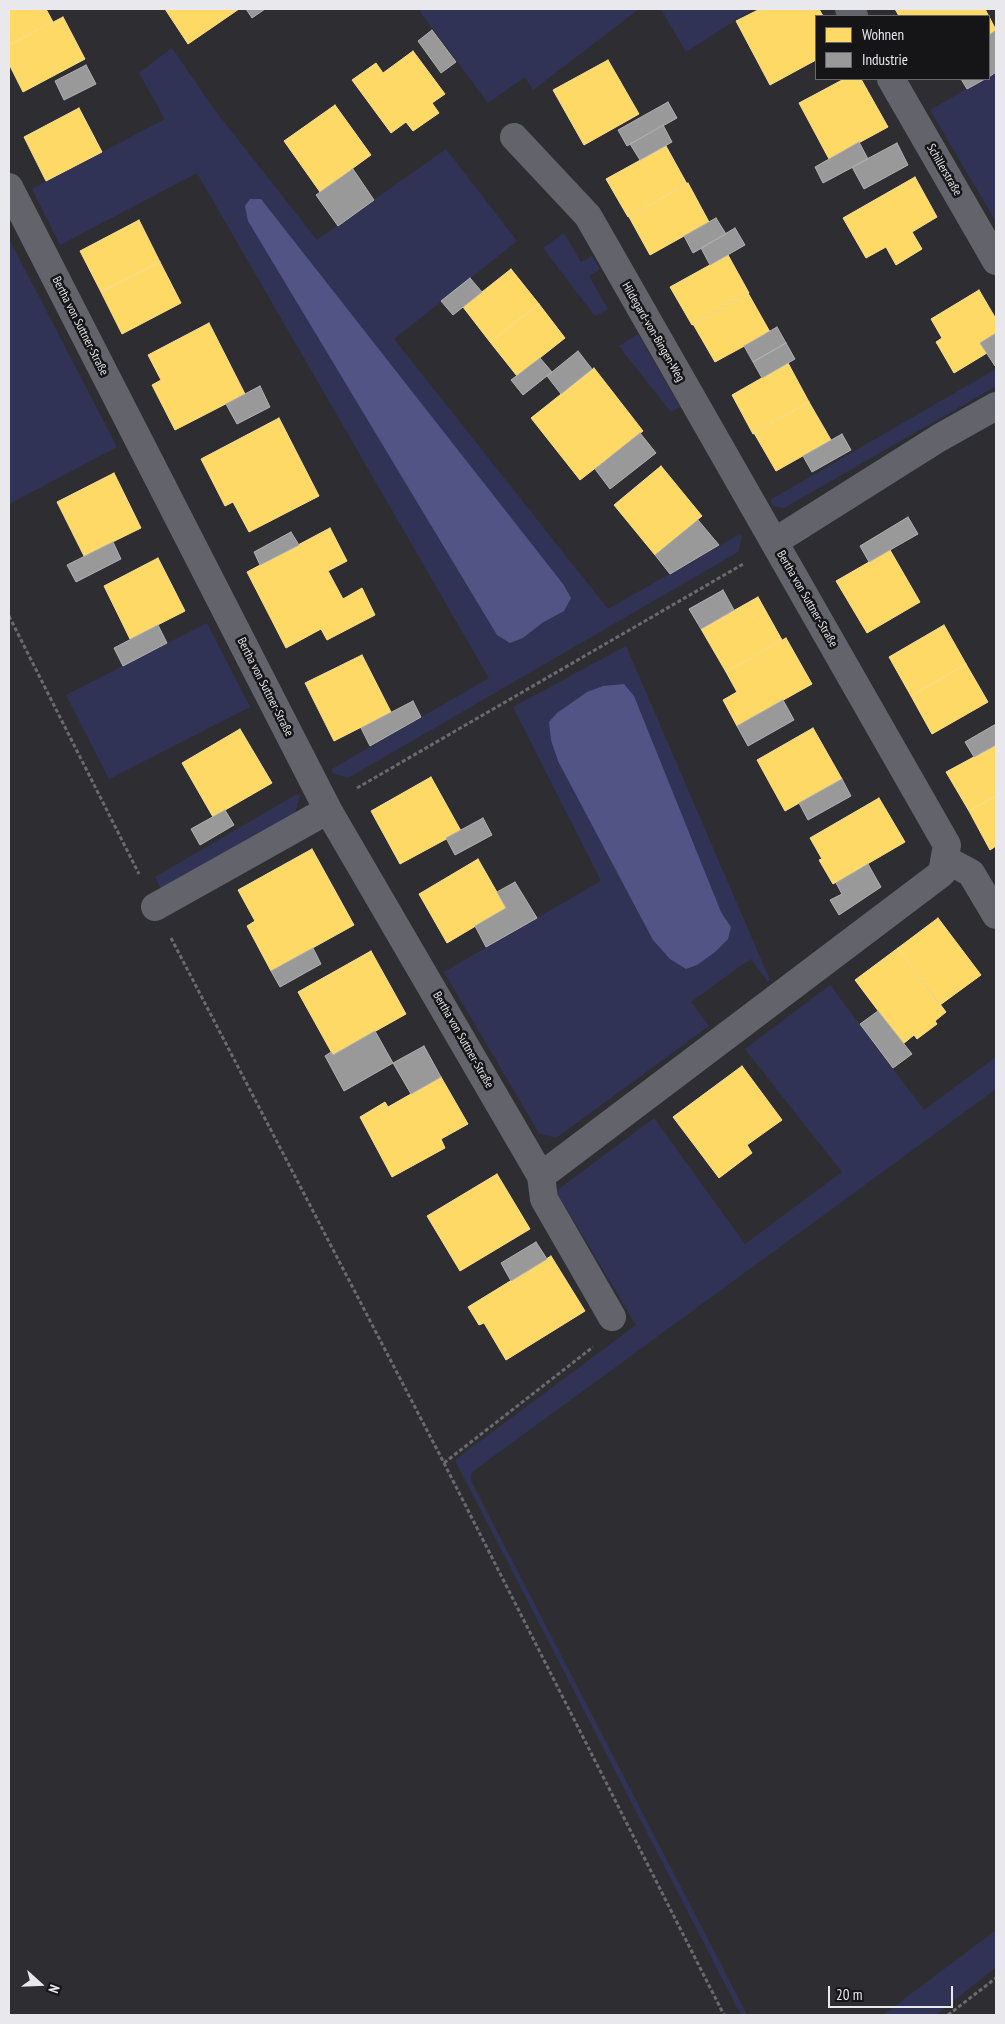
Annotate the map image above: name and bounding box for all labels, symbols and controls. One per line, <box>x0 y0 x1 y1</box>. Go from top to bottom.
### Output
legend <box>815 15 990 80</box>
text: Wohnen <box>862 25 904 44</box>
text: Industrie <box>862 50 908 69</box>
street label: Schillerstraße <box>923 142 965 198</box>
street label: Bertha von Suttner-Straße <box>49 274 111 378</box>
street label: Hildegard-von-Bingen-Weg <box>619 280 687 384</box>
street label: Bertha von Suttner-Straße <box>774 548 840 650</box>
street label: Bertha von Suttner-Straße <box>234 635 296 739</box>
street label: Bertha von Suttner-Straße <box>430 989 496 1091</box>
north arrow <box>15 1959 65 2009</box>
scale bar <box>830 1976 955 2008</box>
text: N <box>44 1982 64 1996</box>
text: 20 m <box>836 1985 862 2004</box>

